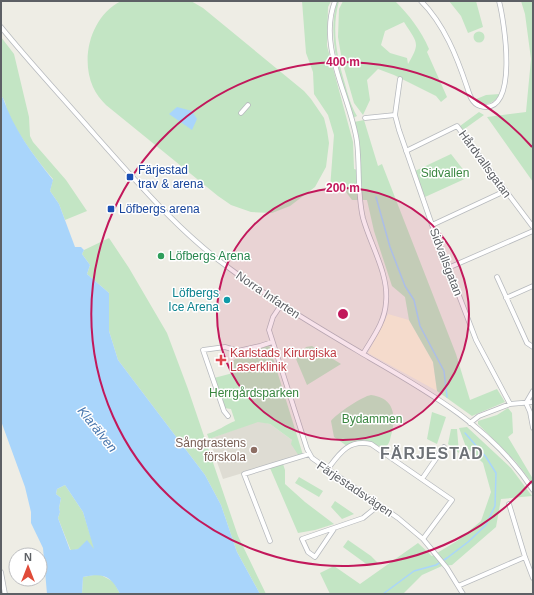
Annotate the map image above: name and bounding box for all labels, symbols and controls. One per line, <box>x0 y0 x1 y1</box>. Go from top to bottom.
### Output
text: 400 m <box>326 55 360 69</box>
street label: Hårdvallsgatan <box>456 128 514 200</box>
place label: Färjestad trav & arena <box>138 163 204 191</box>
park label: Sidvallen <box>421 166 469 180</box>
marker: Färjestad trav & arena <box>125 172 135 182</box>
text: 200 m <box>326 181 360 195</box>
place label: Löfbergs arena <box>119 202 200 216</box>
marker: Löfbergs arena <box>106 204 116 214</box>
street label: Sidvallsgatan <box>427 226 465 298</box>
place label: Löfbergs Arena <box>169 249 251 263</box>
marker: Löfbergs Arena <box>156 251 166 261</box>
street label: Norra Infarten <box>233 268 303 322</box>
place label: Löfbergs Ice Arena <box>168 286 219 314</box>
marker: Löfbergs Ice Arena <box>222 295 232 305</box>
centre of rings <box>336 307 350 321</box>
place label: Karlstads Kirurgiska Laserklinik <box>230 346 337 374</box>
marker: Karlstads Kirurgiska Laserklinik <box>215 354 227 366</box>
park label: Herrgårdsparken <box>209 386 299 400</box>
water label: Klarälven <box>75 404 120 455</box>
park label: Bydammen <box>342 412 402 426</box>
place label: Sångtrastens förskola <box>175 436 246 464</box>
marker: Sångtrastens förskola <box>249 445 259 455</box>
district label: FÄRJESTAD <box>380 445 484 462</box>
street label: Färjestadsvägen <box>314 458 396 520</box>
north arrow <box>8 547 48 587</box>
text: N <box>24 551 32 563</box>

